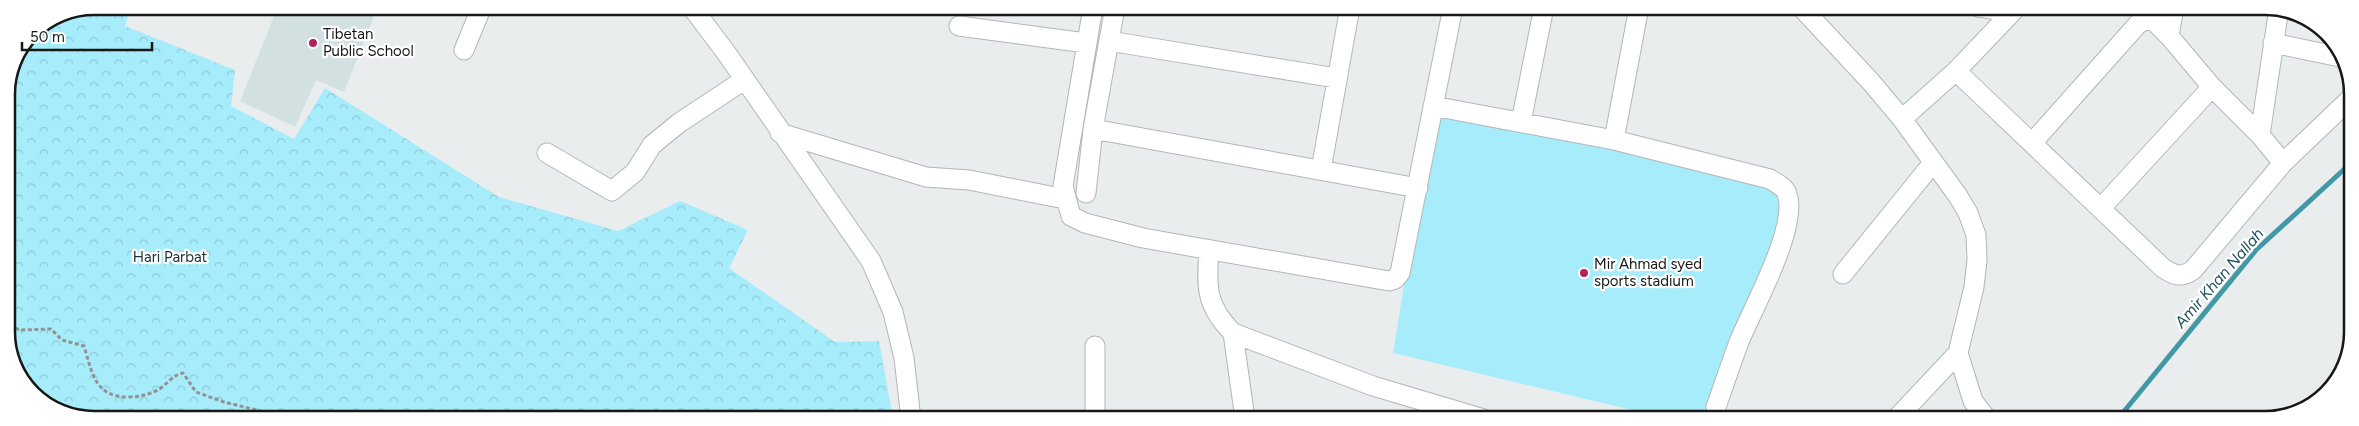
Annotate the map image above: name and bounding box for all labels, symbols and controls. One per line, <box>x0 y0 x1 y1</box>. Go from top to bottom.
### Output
scale bar <box>22 20 152 52</box>
place label: Tibetan Public School <box>323 25 414 60</box>
text: 50 m <box>30 28 65 46</box>
marker: Tibetan Public School <box>307 37 319 49</box>
water label: Amir Khan Nallah <box>2170 224 2267 332</box>
park label: Hari Parbat <box>133 248 208 266</box>
place label: Mir Ahmad syed sports stadium <box>1594 255 1702 290</box>
marker: Mir Ahmad syed sports stadium <box>1578 267 1590 279</box>

